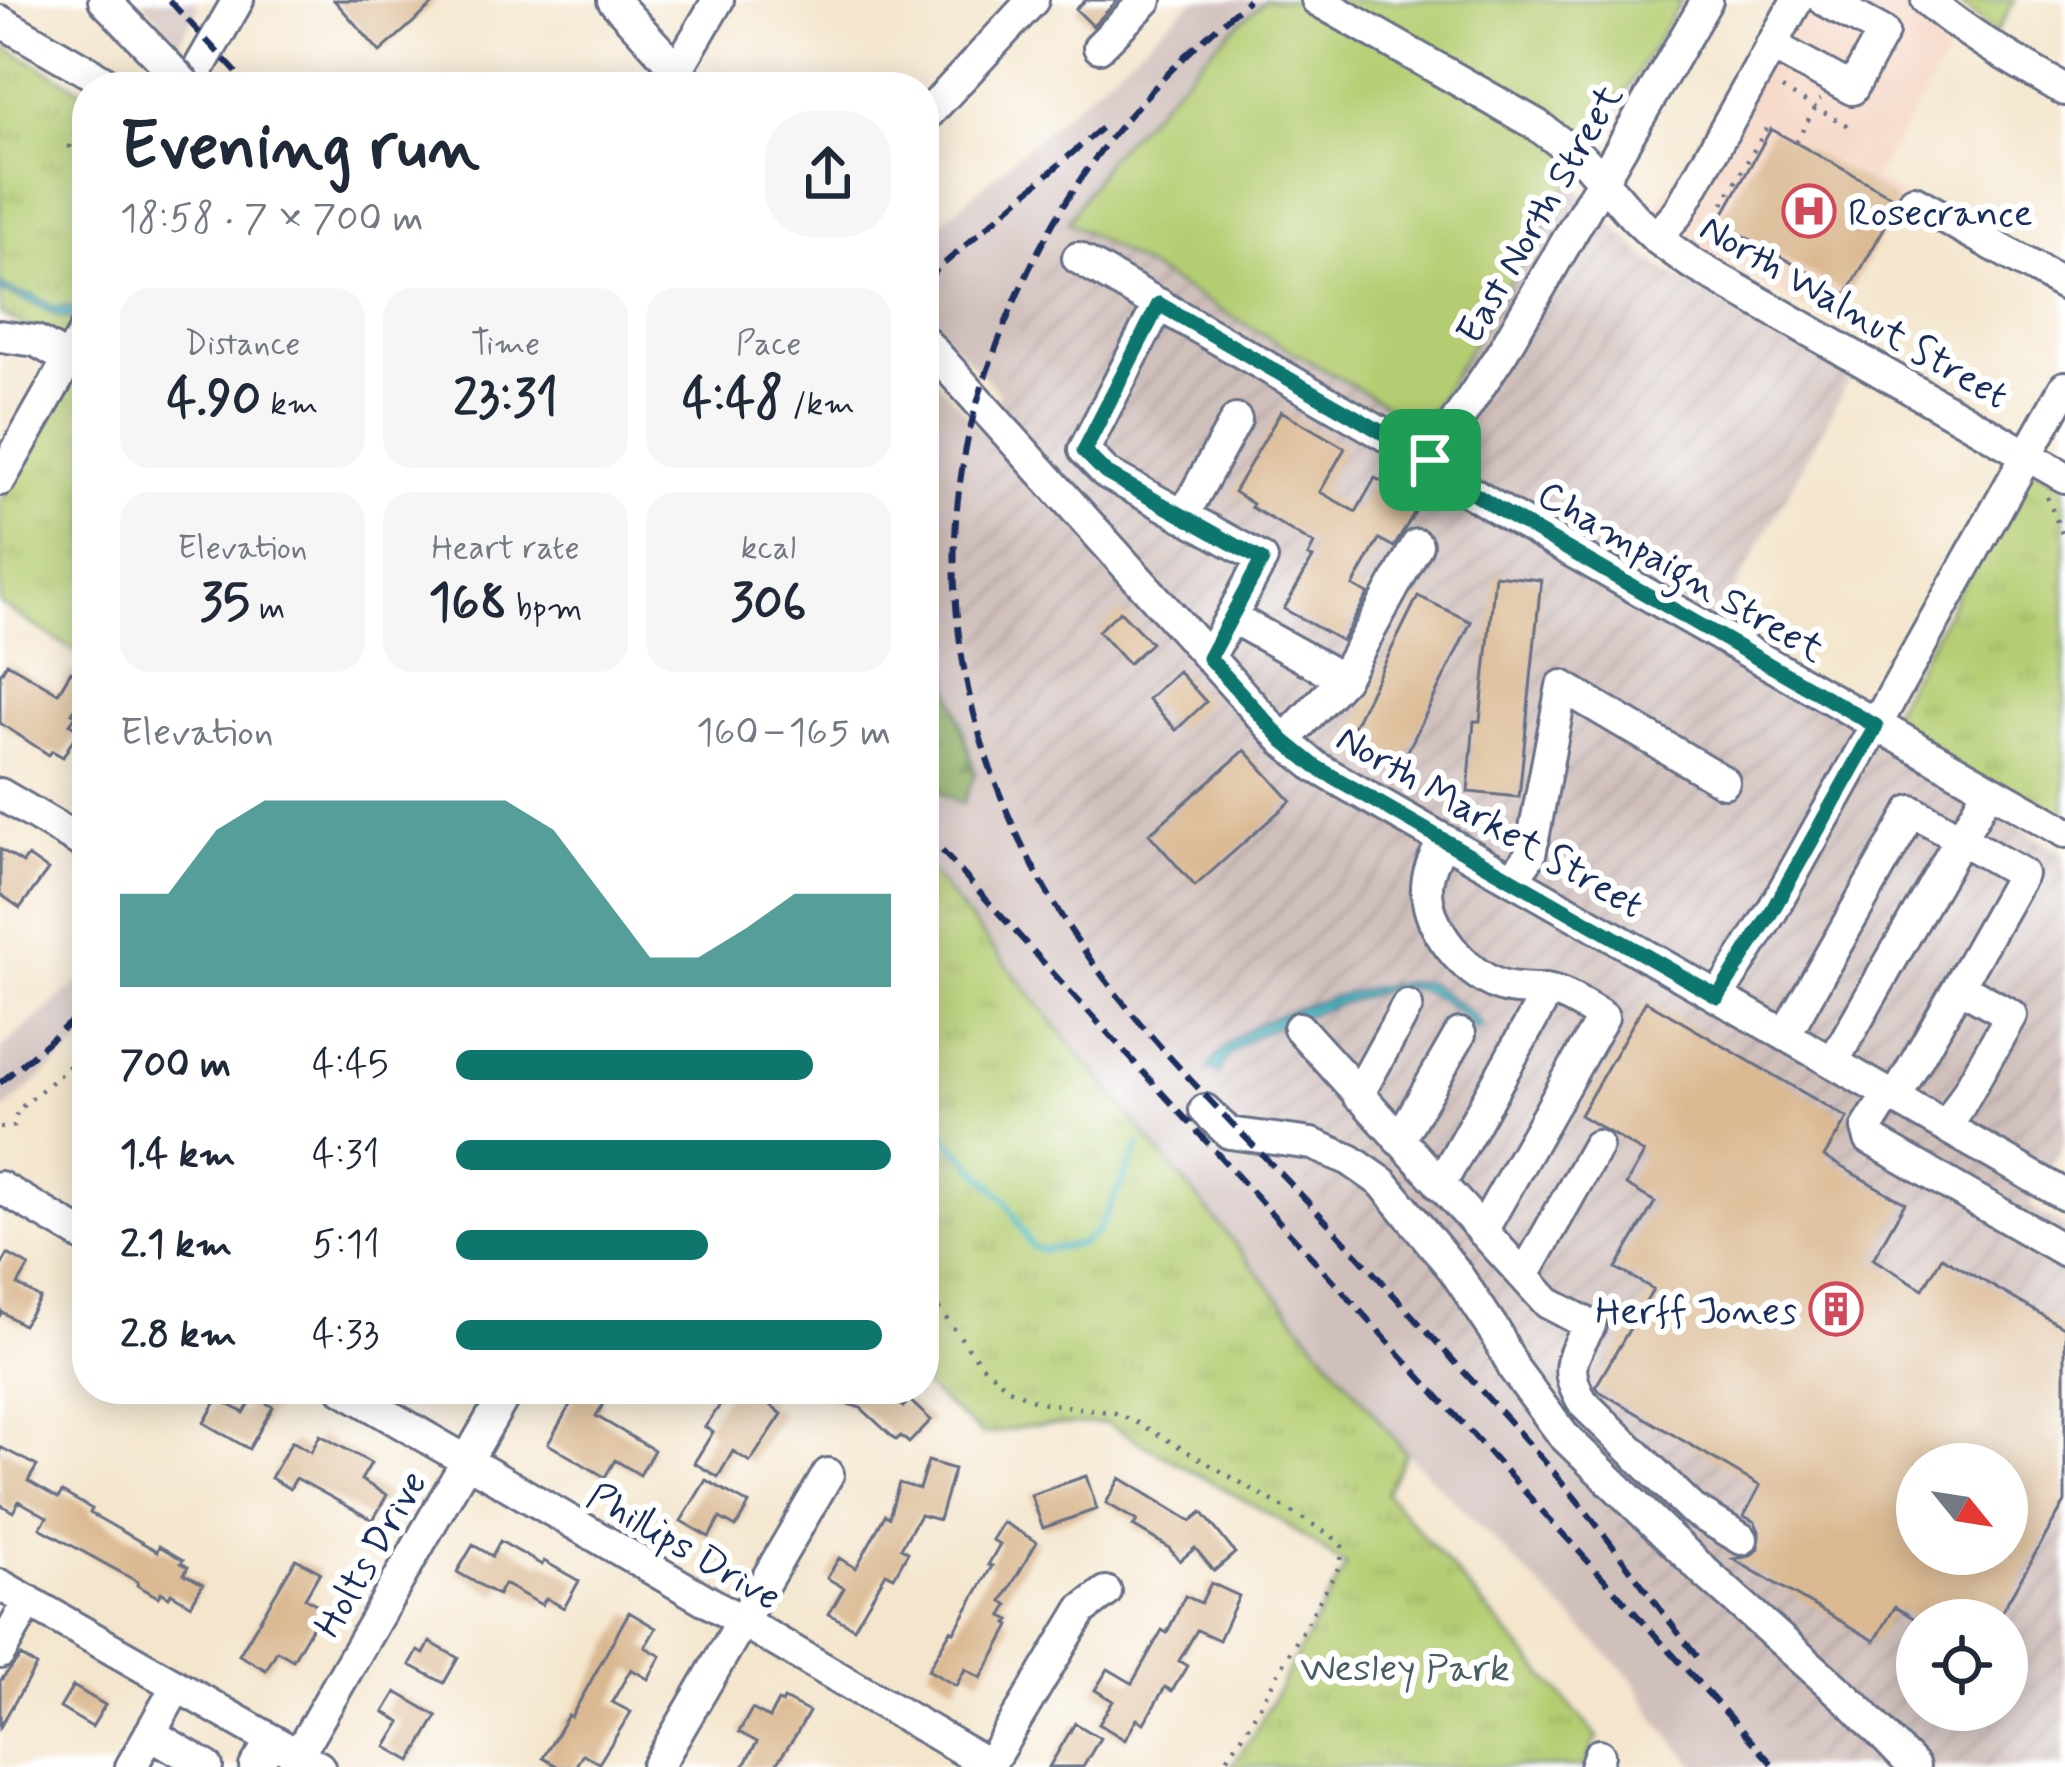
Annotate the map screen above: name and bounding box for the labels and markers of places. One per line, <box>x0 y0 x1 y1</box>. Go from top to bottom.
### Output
hospital icon: Rosecrance <box>1781 183 1837 239</box>
place label: Rosecrance <box>1848 189 2033 240</box>
pin <box>1379 409 1481 511</box>
building icon: Herff Jones <box>1808 1281 1864 1337</box>
place label: Herff Jones <box>1595 1287 1797 1338</box>

